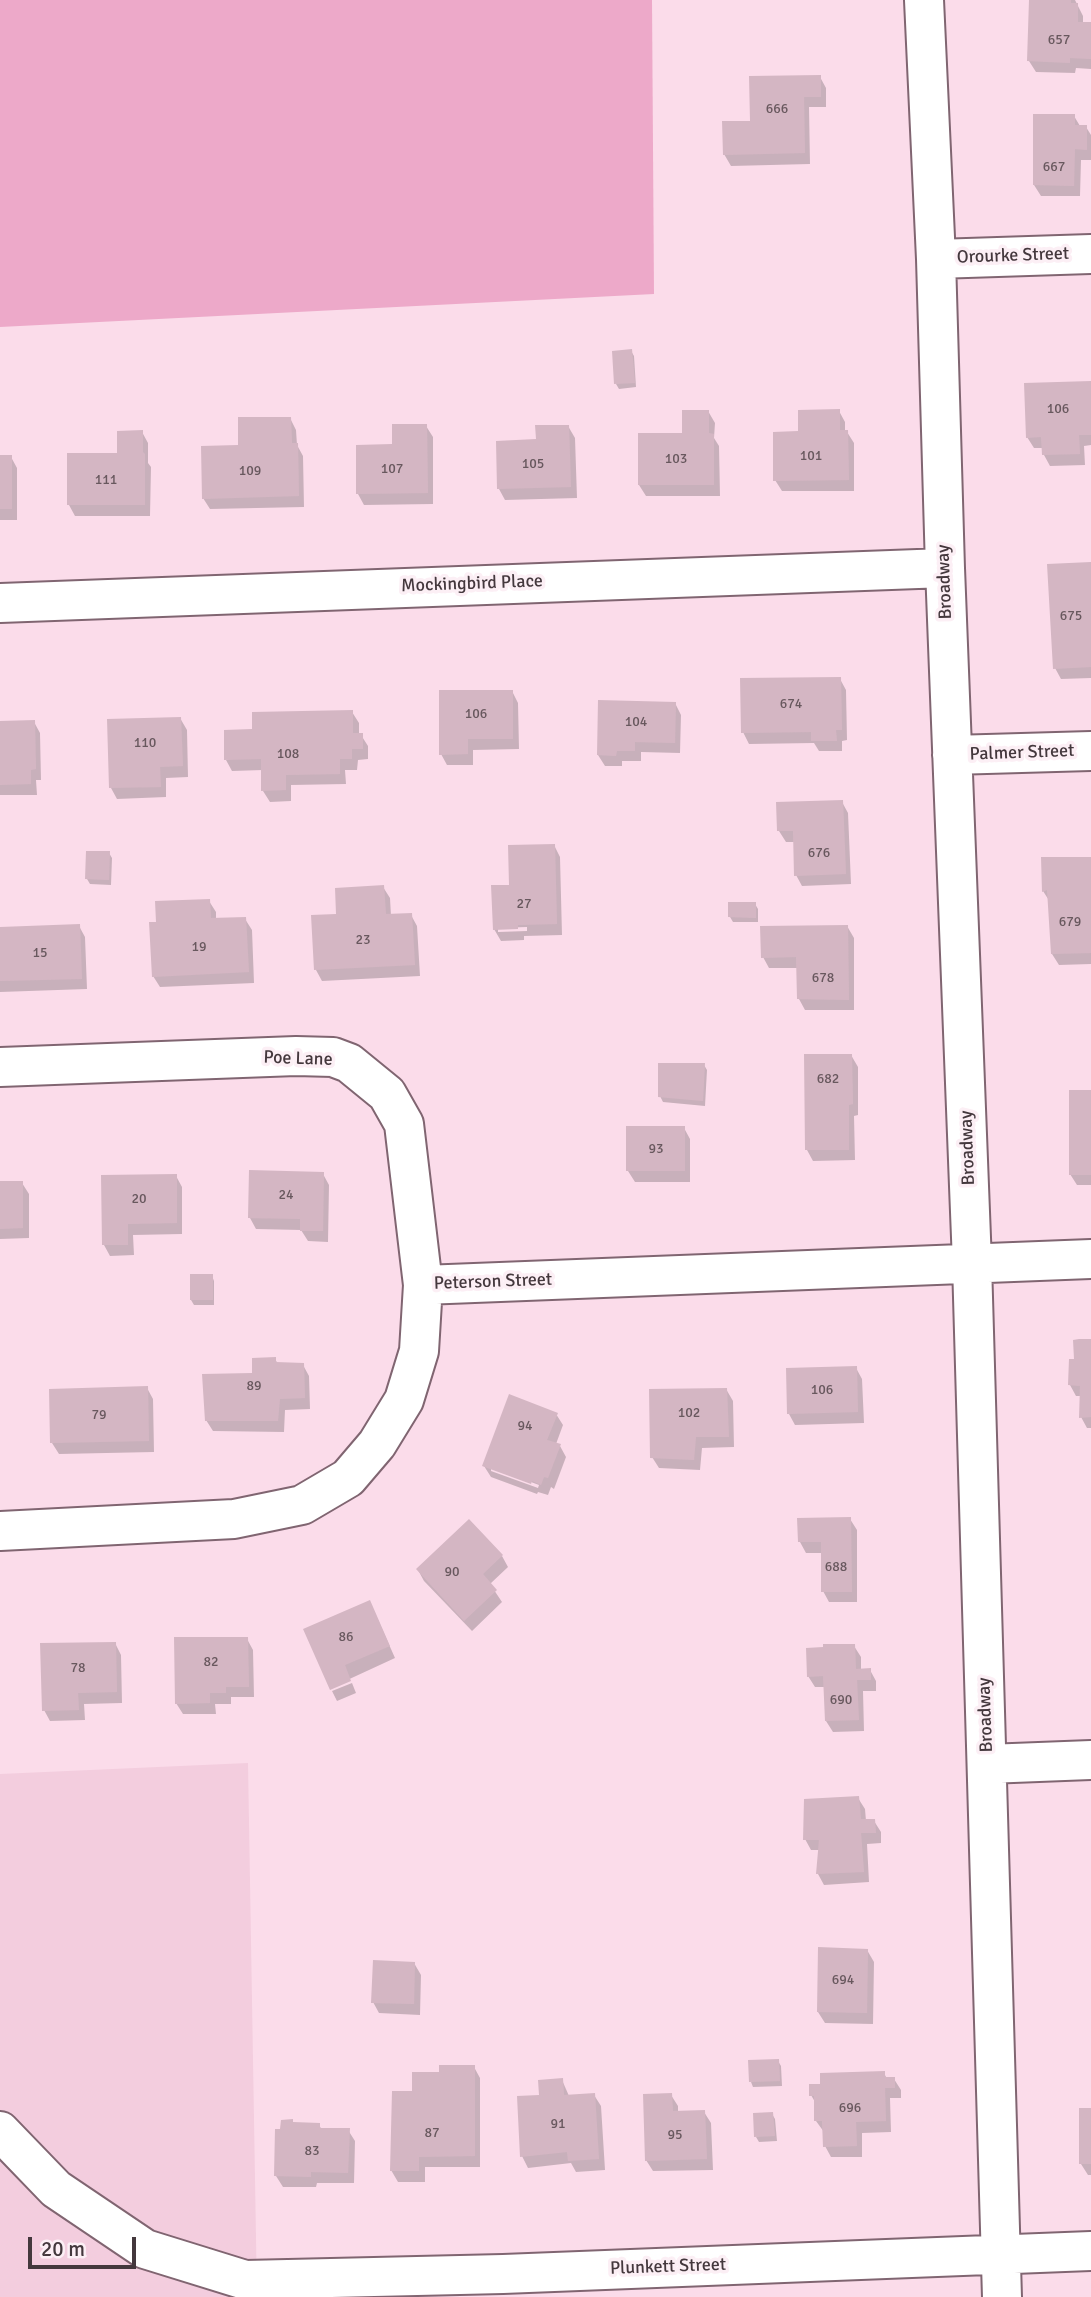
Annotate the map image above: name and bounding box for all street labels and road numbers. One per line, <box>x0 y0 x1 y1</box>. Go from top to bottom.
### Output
street label: Orourke Street <box>956 243 1070 269</box>
street label: Broadway <box>933 544 957 620</box>
street label: Mockingbird Place <box>401 571 543 597</box>
street label: Palmer Street <box>969 740 1075 766</box>
street label: Poe Lane <box>263 1047 333 1071</box>
street label: Broadway <box>956 1110 980 1186</box>
street label: Peterson Street <box>433 1269 553 1295</box>
street label: Broadway <box>974 1677 998 1753</box>
street label: Plunkett Street <box>610 2254 726 2280</box>

